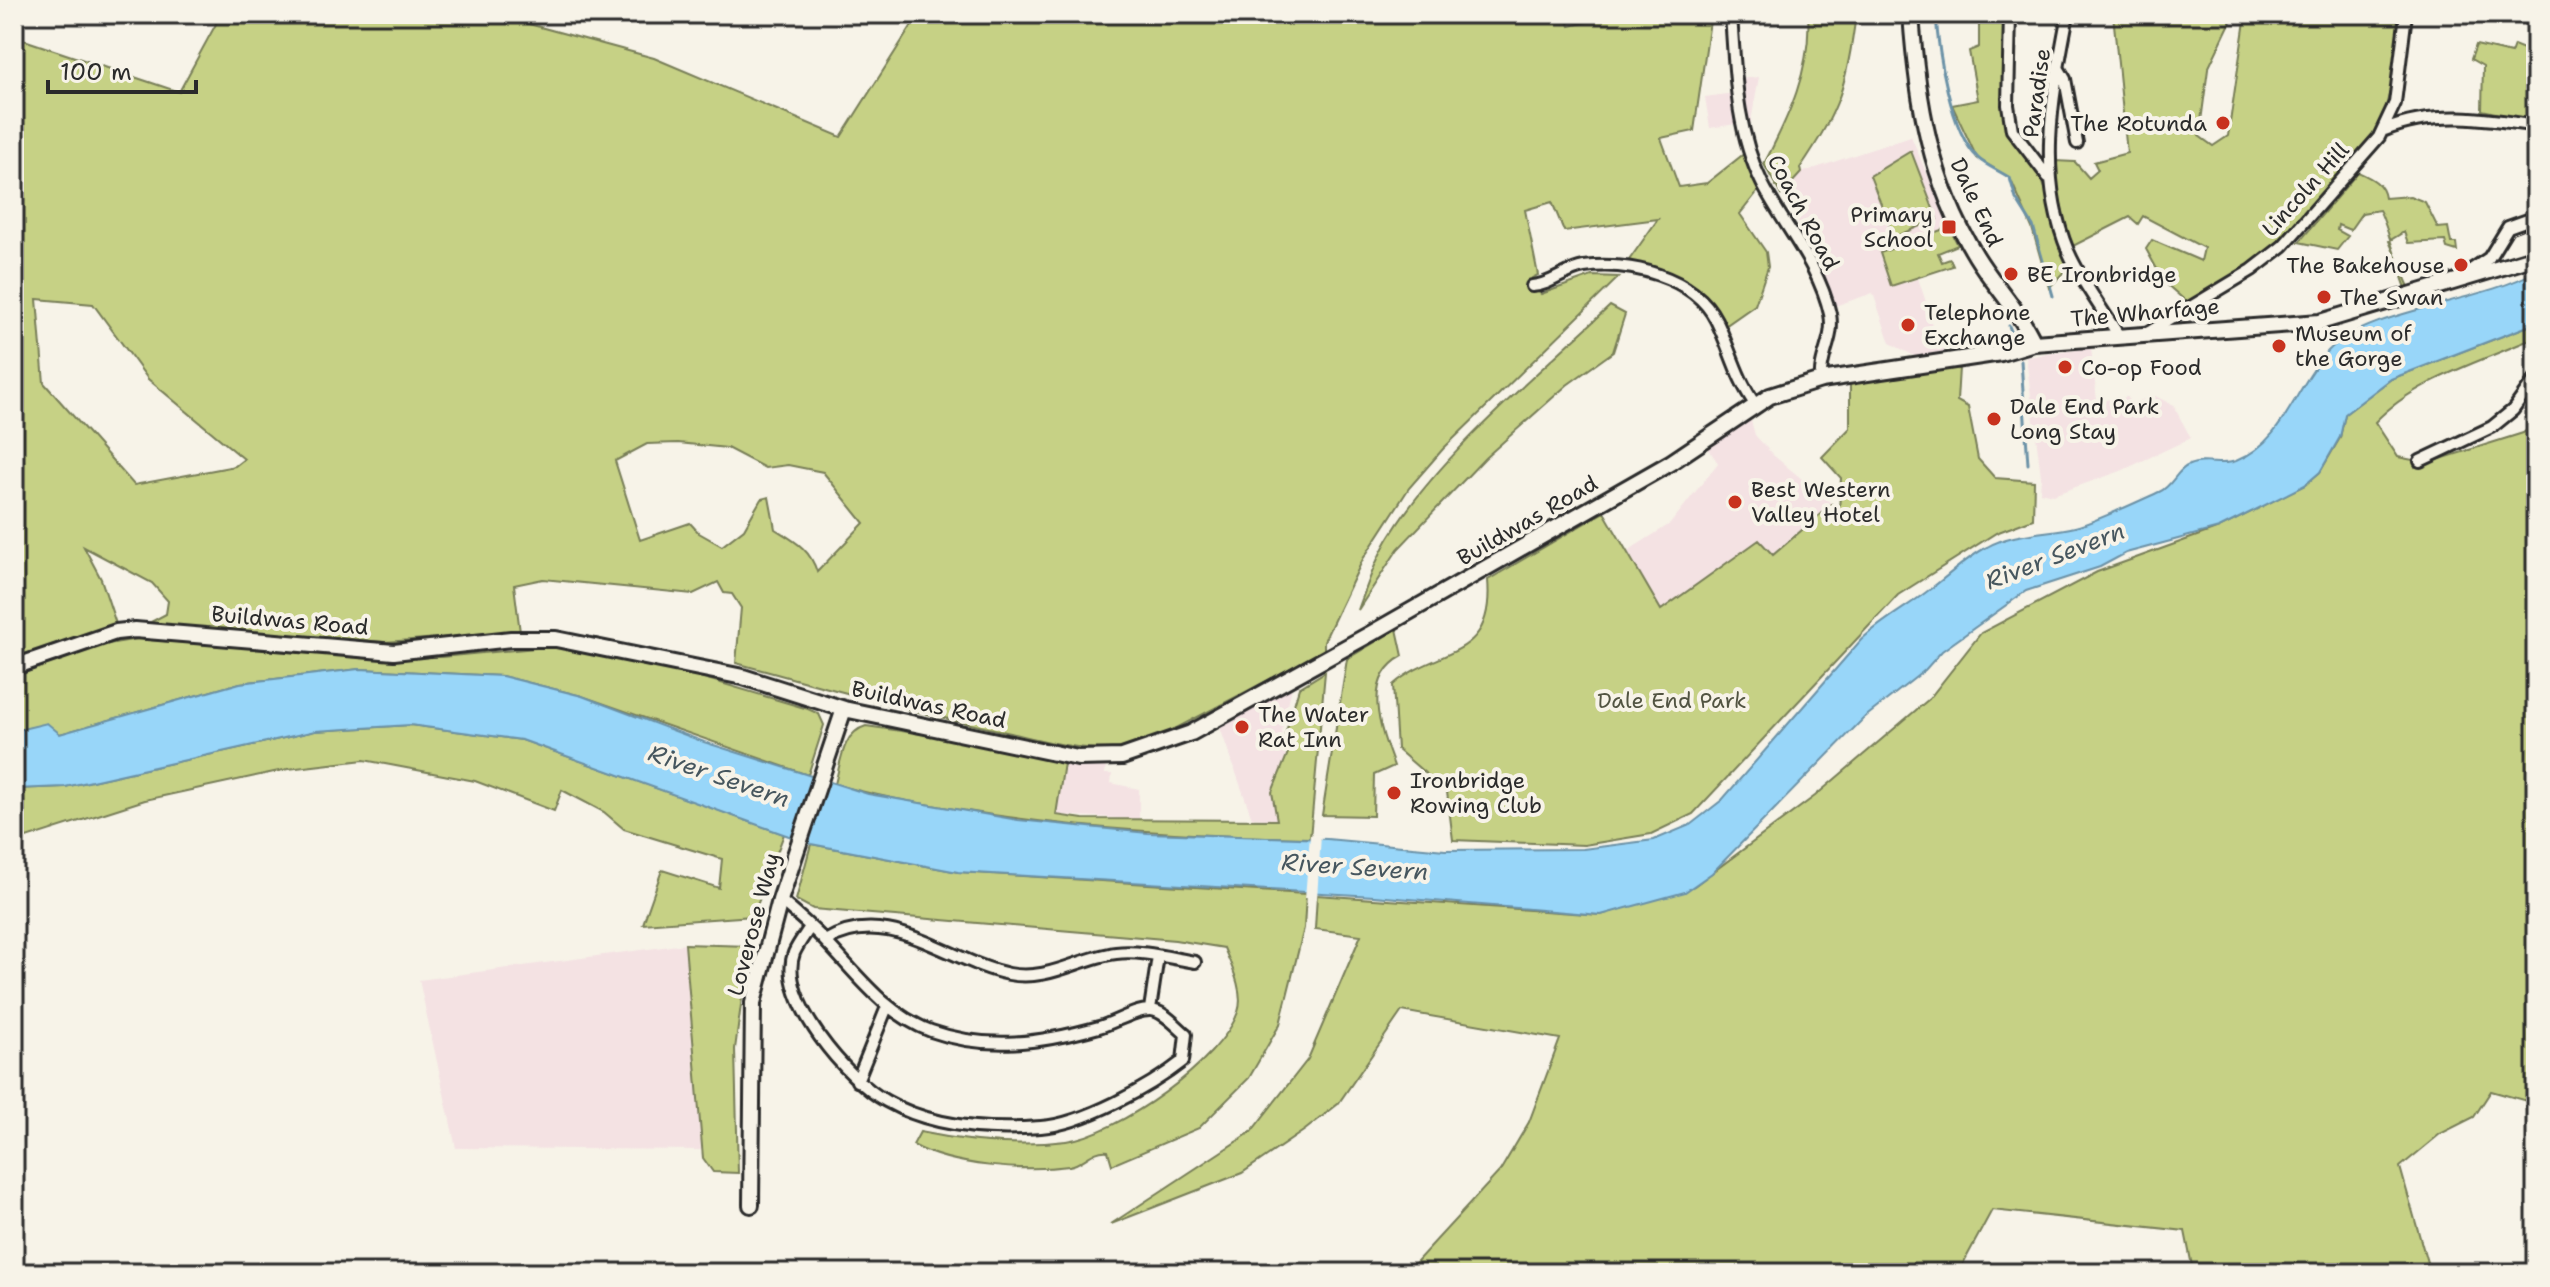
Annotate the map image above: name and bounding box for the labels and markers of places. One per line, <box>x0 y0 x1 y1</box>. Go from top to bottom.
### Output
place label: The Rotunda <box>2070 109 2207 138</box>
marker: The Rotunda <box>2214 114 2232 132</box>
place label: Primary School <box>1850 200 1933 254</box>
marker: Primary School <box>1940 218 1958 236</box>
place label: The Bakehouse <box>2286 251 2445 280</box>
marker: The Bakehouse <box>2452 256 2470 274</box>
place label: BE Ironbridge <box>2027 260 2177 289</box>
marker: BE Ironbridge <box>2002 265 2020 283</box>
place label: The Swan <box>2340 283 2443 312</box>
marker: The Swan <box>2315 288 2333 306</box>
place label: Telephone Exchange <box>1924 298 2031 352</box>
marker: Telephone Exchange <box>1899 316 1917 334</box>
place label: Museum of the Gorge <box>2295 319 2413 373</box>
marker: Museum of the Gorge <box>2270 337 2288 355</box>
place label: Co-op Food <box>2081 353 2202 382</box>
marker: Co-op Food <box>2056 358 2074 376</box>
place label: Dale End Park Long Stay <box>2010 392 2159 446</box>
marker: Dale End Park Long Stay <box>1985 410 2003 428</box>
place label: Best Western Valley Hotel <box>1751 475 1891 529</box>
marker: Best Western Valley Hotel <box>1726 493 1744 511</box>
place label: The Water Rat Inn <box>1258 700 1369 754</box>
marker: The Water Rat Inn <box>1233 718 1251 736</box>
place label: Ironbridge Rowing Club <box>1410 766 1542 820</box>
marker: Ironbridge Rowing Club <box>1385 784 1403 802</box>

